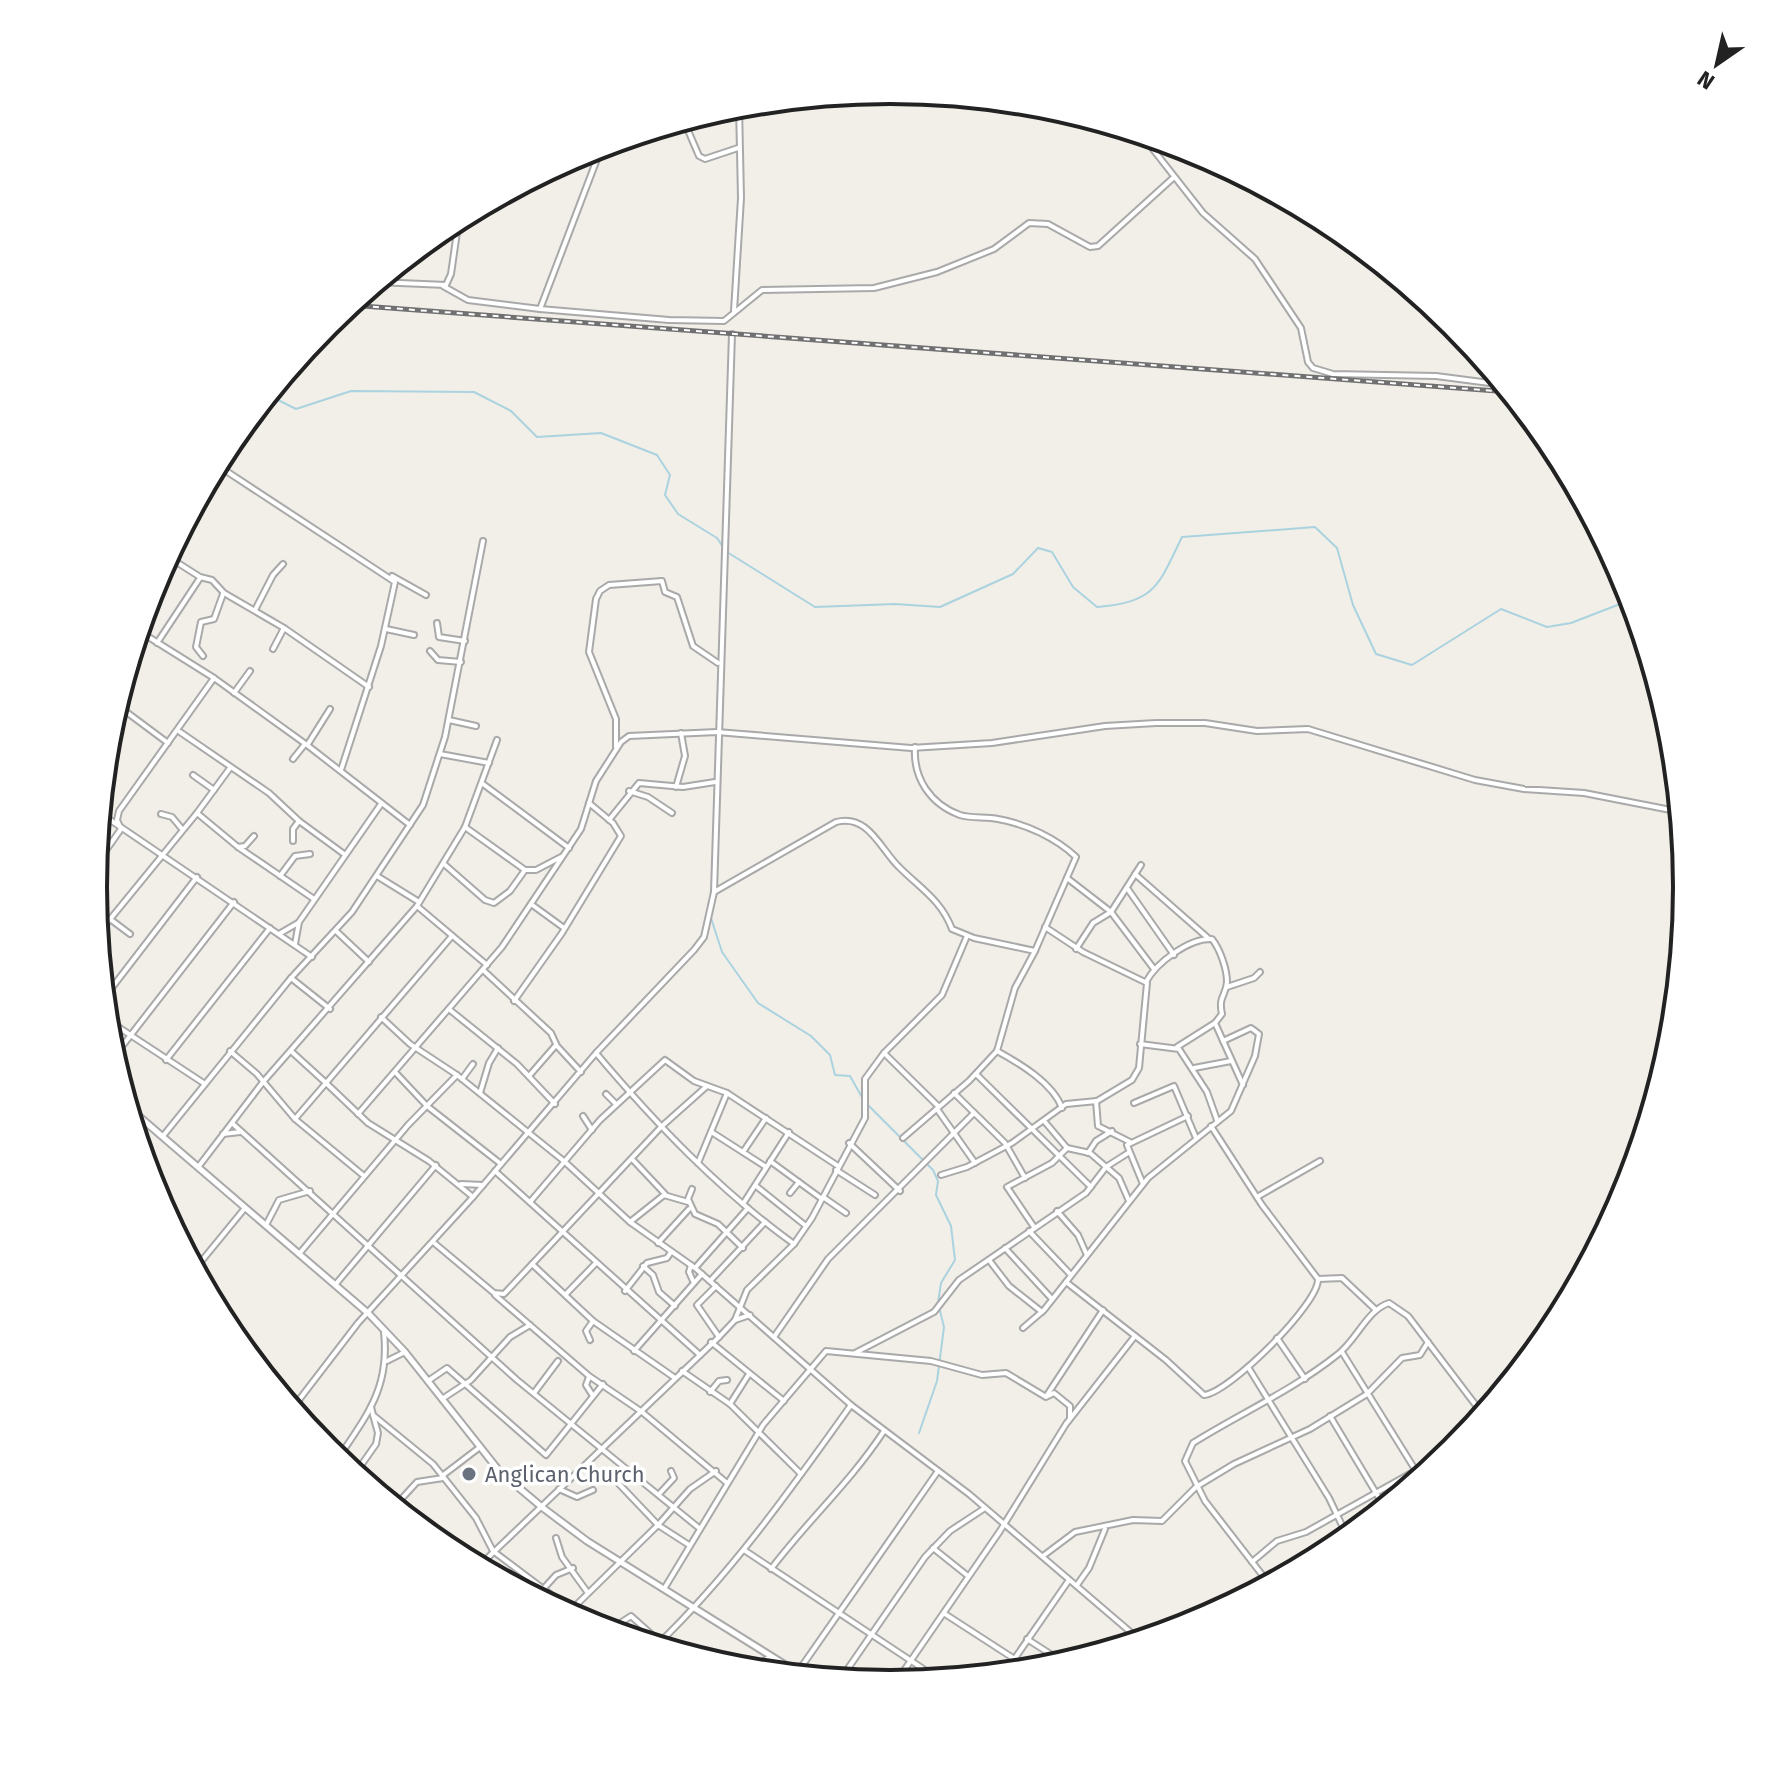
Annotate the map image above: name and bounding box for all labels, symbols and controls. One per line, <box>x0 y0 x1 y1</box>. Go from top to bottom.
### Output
north arrow <box>1677 24 1757 104</box>
text: N <box>1692 65 1720 95</box>
place label: Anglican Church <box>485 1461 645 1488</box>
marker: Anglican Church <box>460 1465 478 1483</box>

